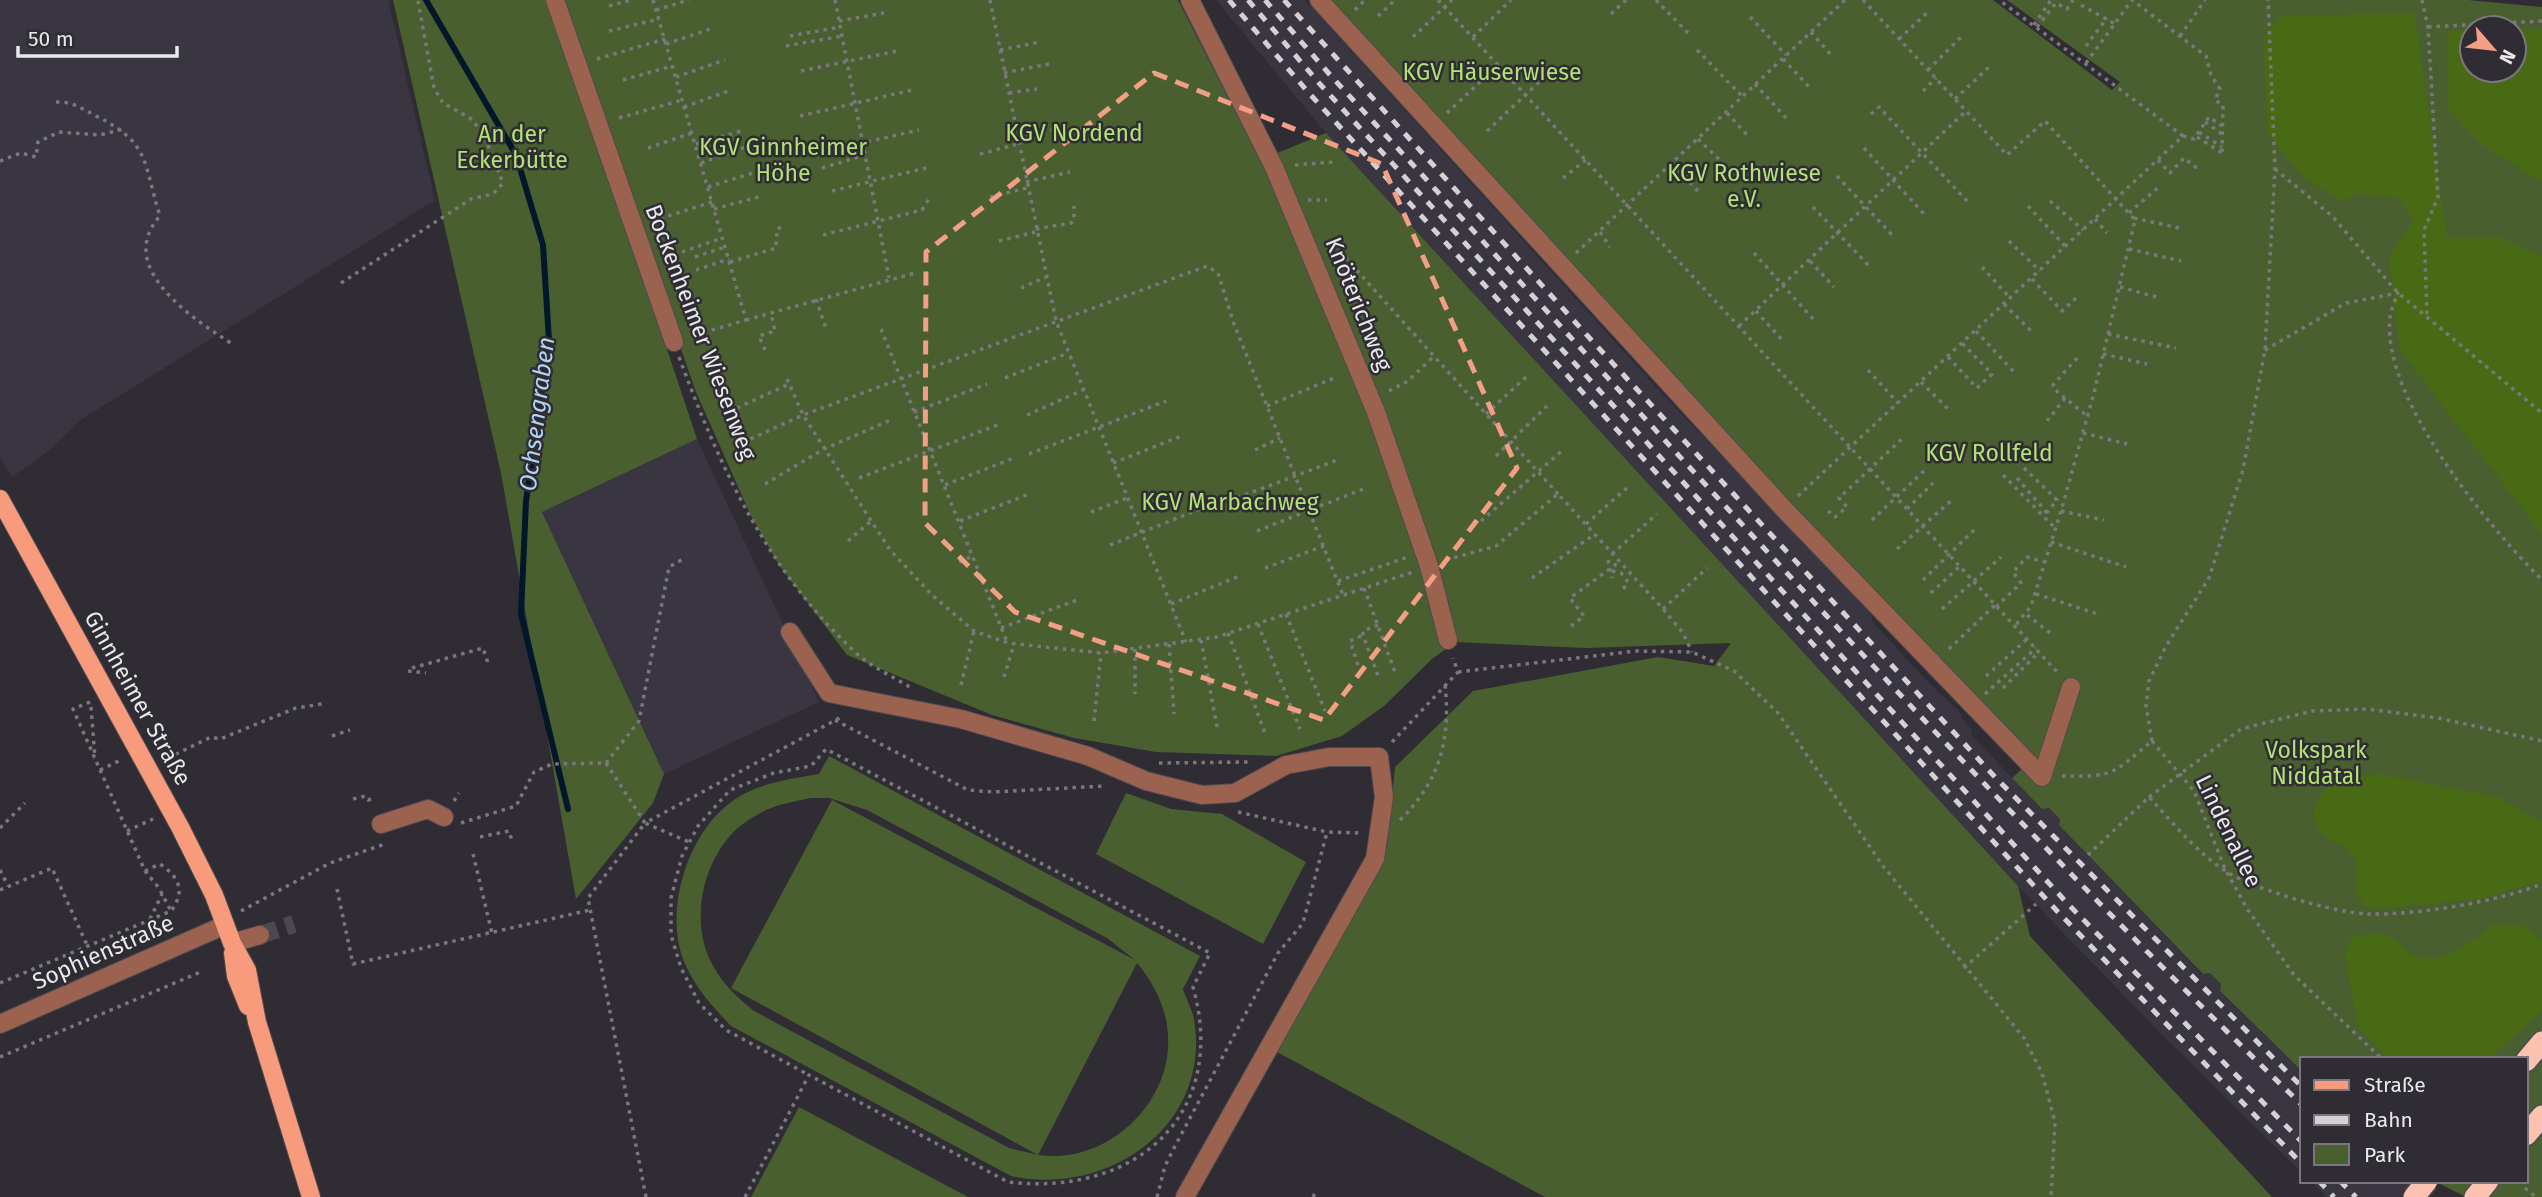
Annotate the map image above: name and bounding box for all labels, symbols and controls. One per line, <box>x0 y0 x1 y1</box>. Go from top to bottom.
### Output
scale bar <box>18 14 177 58</box>
north arrow <box>2458 14 2528 84</box>
text: 50 m <box>28 26 74 52</box>
text: N <box>2494 46 2521 68</box>
park label: KGV Häuserwiese <box>1402 58 1582 86</box>
park label: KGV Nordend <box>1005 119 1143 147</box>
park label: An der Eckerbütte <box>456 120 568 174</box>
park label: KGV Ginnheimer Höhe <box>699 133 867 187</box>
park label: KGV Rothwiese e.V. <box>1667 159 1821 213</box>
street label: Bockenheimer Wiesenweg <box>639 200 763 464</box>
street label: Knöterichweg <box>1319 233 1399 375</box>
water label: Ochsengraben <box>514 335 560 493</box>
park label: KGV Rollfeld <box>1925 439 2053 467</box>
park label: KGV Marbachweg <box>1141 488 1319 516</box>
street label: Ginnheimer Straße <box>78 606 198 790</box>
park label: Volkspark Niddatal <box>2265 736 2367 790</box>
street label: Lindenallee <box>2190 770 2268 892</box>
street label: Sophienstraße <box>28 908 178 996</box>
legend <box>2300 1057 2528 1183</box>
text: Straße <box>2364 1072 2426 1098</box>
text: Bahn <box>2364 1107 2413 1133</box>
text: Park <box>2364 1142 2406 1168</box>

